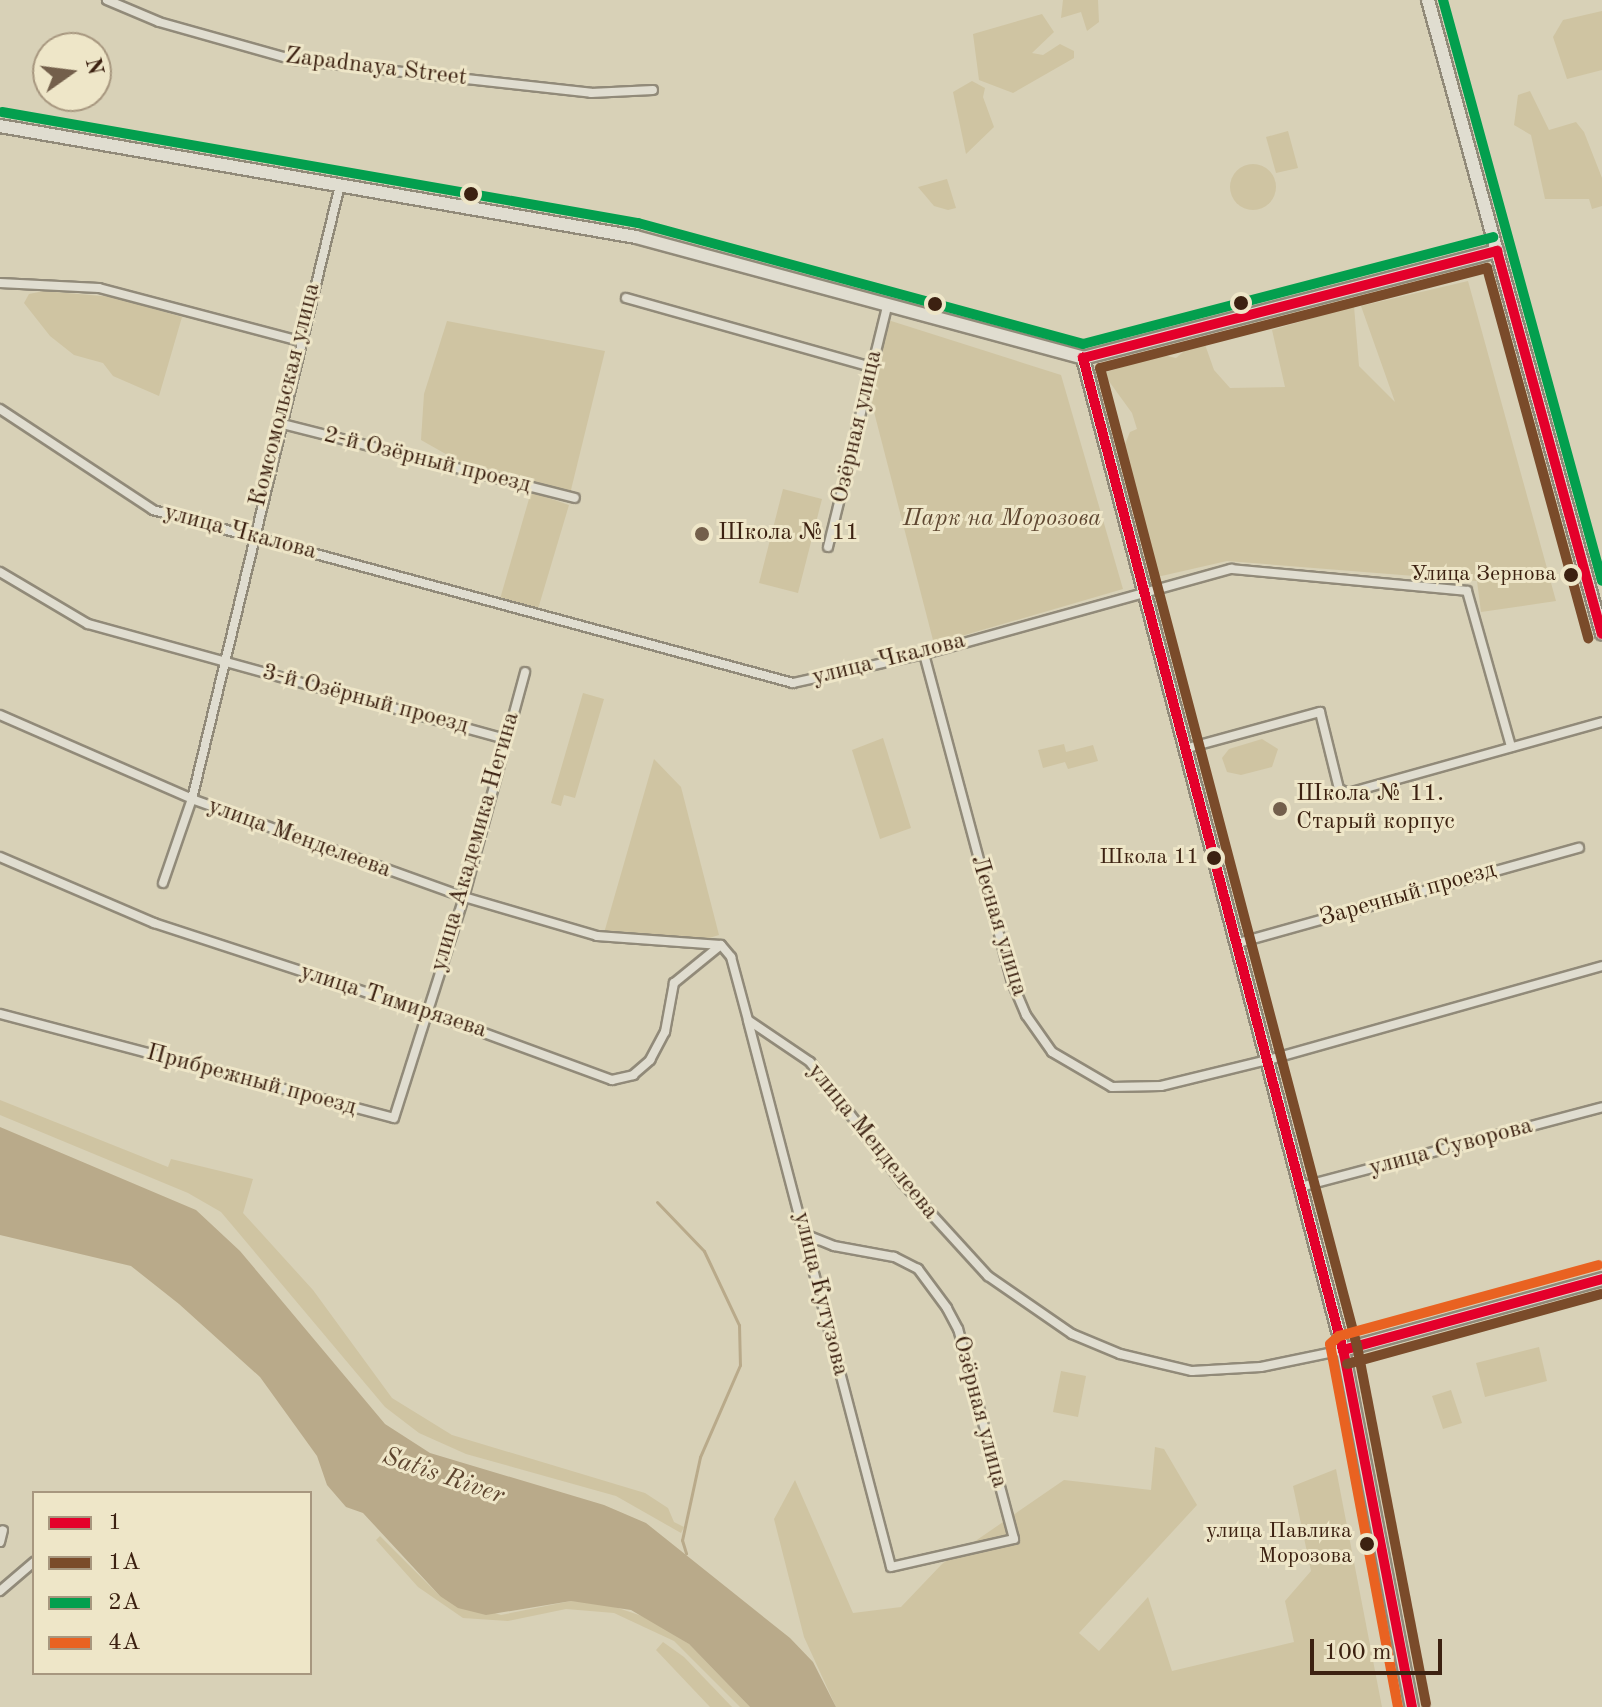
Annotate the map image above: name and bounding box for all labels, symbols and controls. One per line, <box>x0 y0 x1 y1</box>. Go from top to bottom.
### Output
north arrow <box>32 32 112 112</box>
street label: Zapadnaya Street <box>283 43 469 93</box>
text: N <box>81 56 106 77</box>
unlabelled marker <box>463 186 479 202</box>
street label: Комсомольская улица <box>244 280 328 510</box>
unlabelled marker <box>1233 295 1249 311</box>
unlabelled marker <box>927 296 943 312</box>
street label: Озёрная улица <box>826 348 890 506</box>
street label: 2-й Озёрный проезд <box>320 421 534 501</box>
street label: улица Чкалова <box>160 499 320 567</box>
park label: Парк на Морозова <box>903 506 1101 534</box>
place label: Школа № 11 <box>718 520 859 548</box>
marker: Школа № 11 <box>693 525 711 543</box>
place label: Улица Зернова <box>1411 562 1556 588</box>
marker: Улица Зернова <box>1563 567 1579 583</box>
street label: улица Чкалова <box>809 627 969 693</box>
street label: 3-й Озёрный проезд <box>259 659 471 741</box>
street label: улица Академика Негина <box>425 709 527 975</box>
place label: Школа № 11. Старый корпус <box>1296 781 1455 837</box>
street label: улица Менделеева <box>204 793 394 885</box>
marker: Школа № 11. Старый корпус <box>1271 800 1289 818</box>
place label: Школа 11 <box>1099 845 1199 871</box>
marker: Школа 11 <box>1206 850 1222 866</box>
street label: Лесная улица <box>963 852 1033 1000</box>
street label: Заречный проезд <box>1317 856 1499 934</box>
street label: улица Тимирязева <box>296 958 490 1046</box>
street label: Прибрежный проезд <box>143 1039 359 1123</box>
street label: улица Менделеева <box>800 1058 944 1226</box>
street label: улица Суворова <box>1366 1112 1536 1184</box>
street label: улица Кутузова <box>786 1209 854 1379</box>
street label: Озёрная улица <box>945 1333 1013 1491</box>
water label: Satis River <box>378 1442 508 1512</box>
legend <box>32 1491 312 1675</box>
text: 1 <box>108 1511 122 1535</box>
place label: улица Павлика Морозова <box>1206 1518 1352 1570</box>
marker: улица Павлика Морозова <box>1359 1536 1375 1552</box>
text: 1А <box>108 1551 140 1575</box>
text: 2А <box>108 1591 140 1615</box>
scale bar <box>1314 1623 1446 1673</box>
text: 4А <box>108 1631 140 1655</box>
text: 100 m <box>1324 1641 1392 1665</box>

